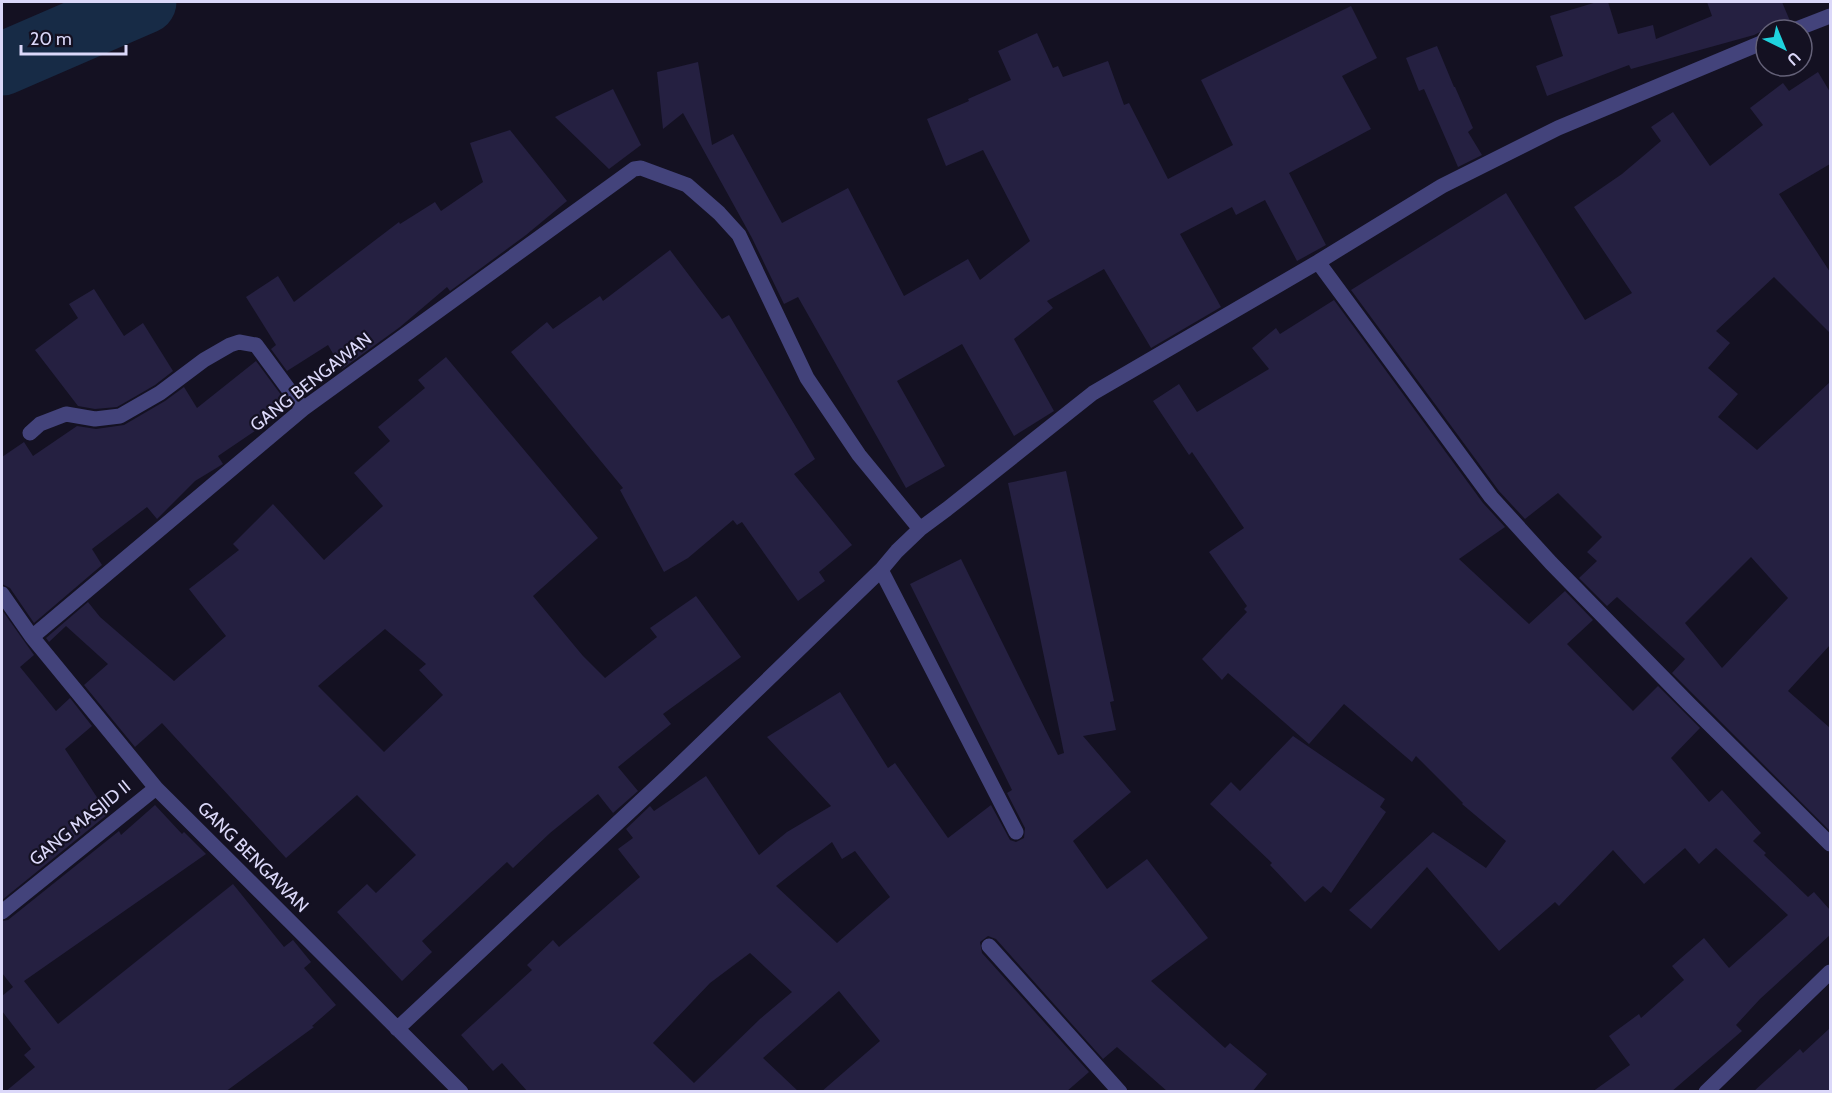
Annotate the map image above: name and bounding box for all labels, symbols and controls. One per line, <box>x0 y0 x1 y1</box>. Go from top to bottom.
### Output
scale bar <box>21 18 126 56</box>
north arrow <box>1754 18 1814 78</box>
text: 20 m <box>30 28 72 50</box>
text: U <box>1783 48 1805 69</box>
street label: GANG BENGAWAN <box>246 328 376 436</box>
street label: GANG MASJID II <box>25 776 135 870</box>
street label: GANG BENGAWAN <box>193 797 313 917</box>

